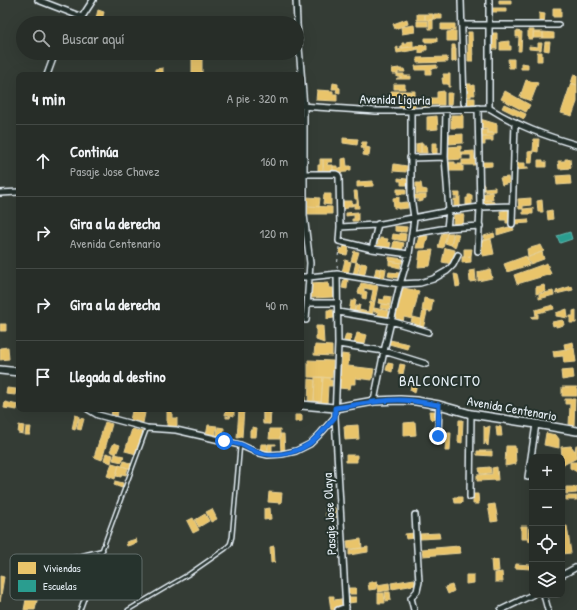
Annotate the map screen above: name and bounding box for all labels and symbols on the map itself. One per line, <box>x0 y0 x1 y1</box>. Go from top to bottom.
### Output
street label: Avenida Liguria <box>360 89 430 109</box>
district label: BALCONCITO <box>399 370 481 391</box>
street label: Avenida Centenario <box>466 391 558 425</box>
route end <box>429 427 447 445</box>
route start <box>215 432 233 450</box>
street label: Pasaje Jose Olaya <box>318 472 340 556</box>
legend <box>10 554 142 600</box>
text: Viviendas <box>43 561 81 575</box>
text: Escuelas <box>43 579 77 593</box>

